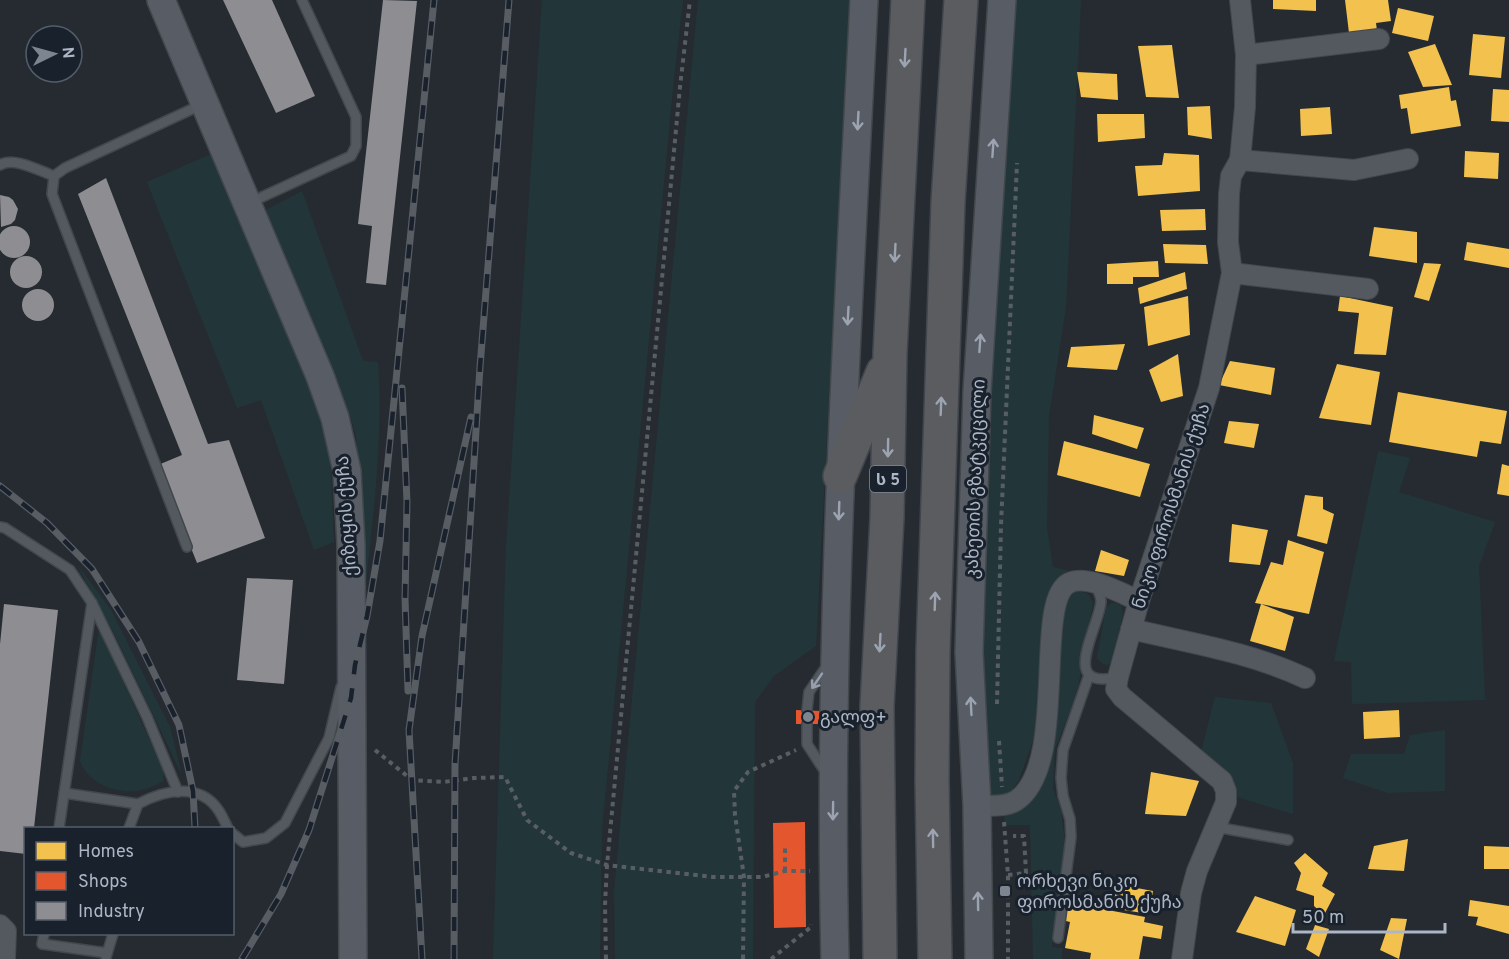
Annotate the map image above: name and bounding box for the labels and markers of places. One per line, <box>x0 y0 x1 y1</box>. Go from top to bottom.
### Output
place label: გალფ+ <box>820 707 887 730</box>
marker: გალფ+ <box>801 710 815 724</box>
place label: ორხევი ნიკო ფიროსმანის ქუჩა <box>1017 871 1182 915</box>
marker: ორხევი ნიკო ფიროსმანის ქუჩა <box>998 884 1012 898</box>

